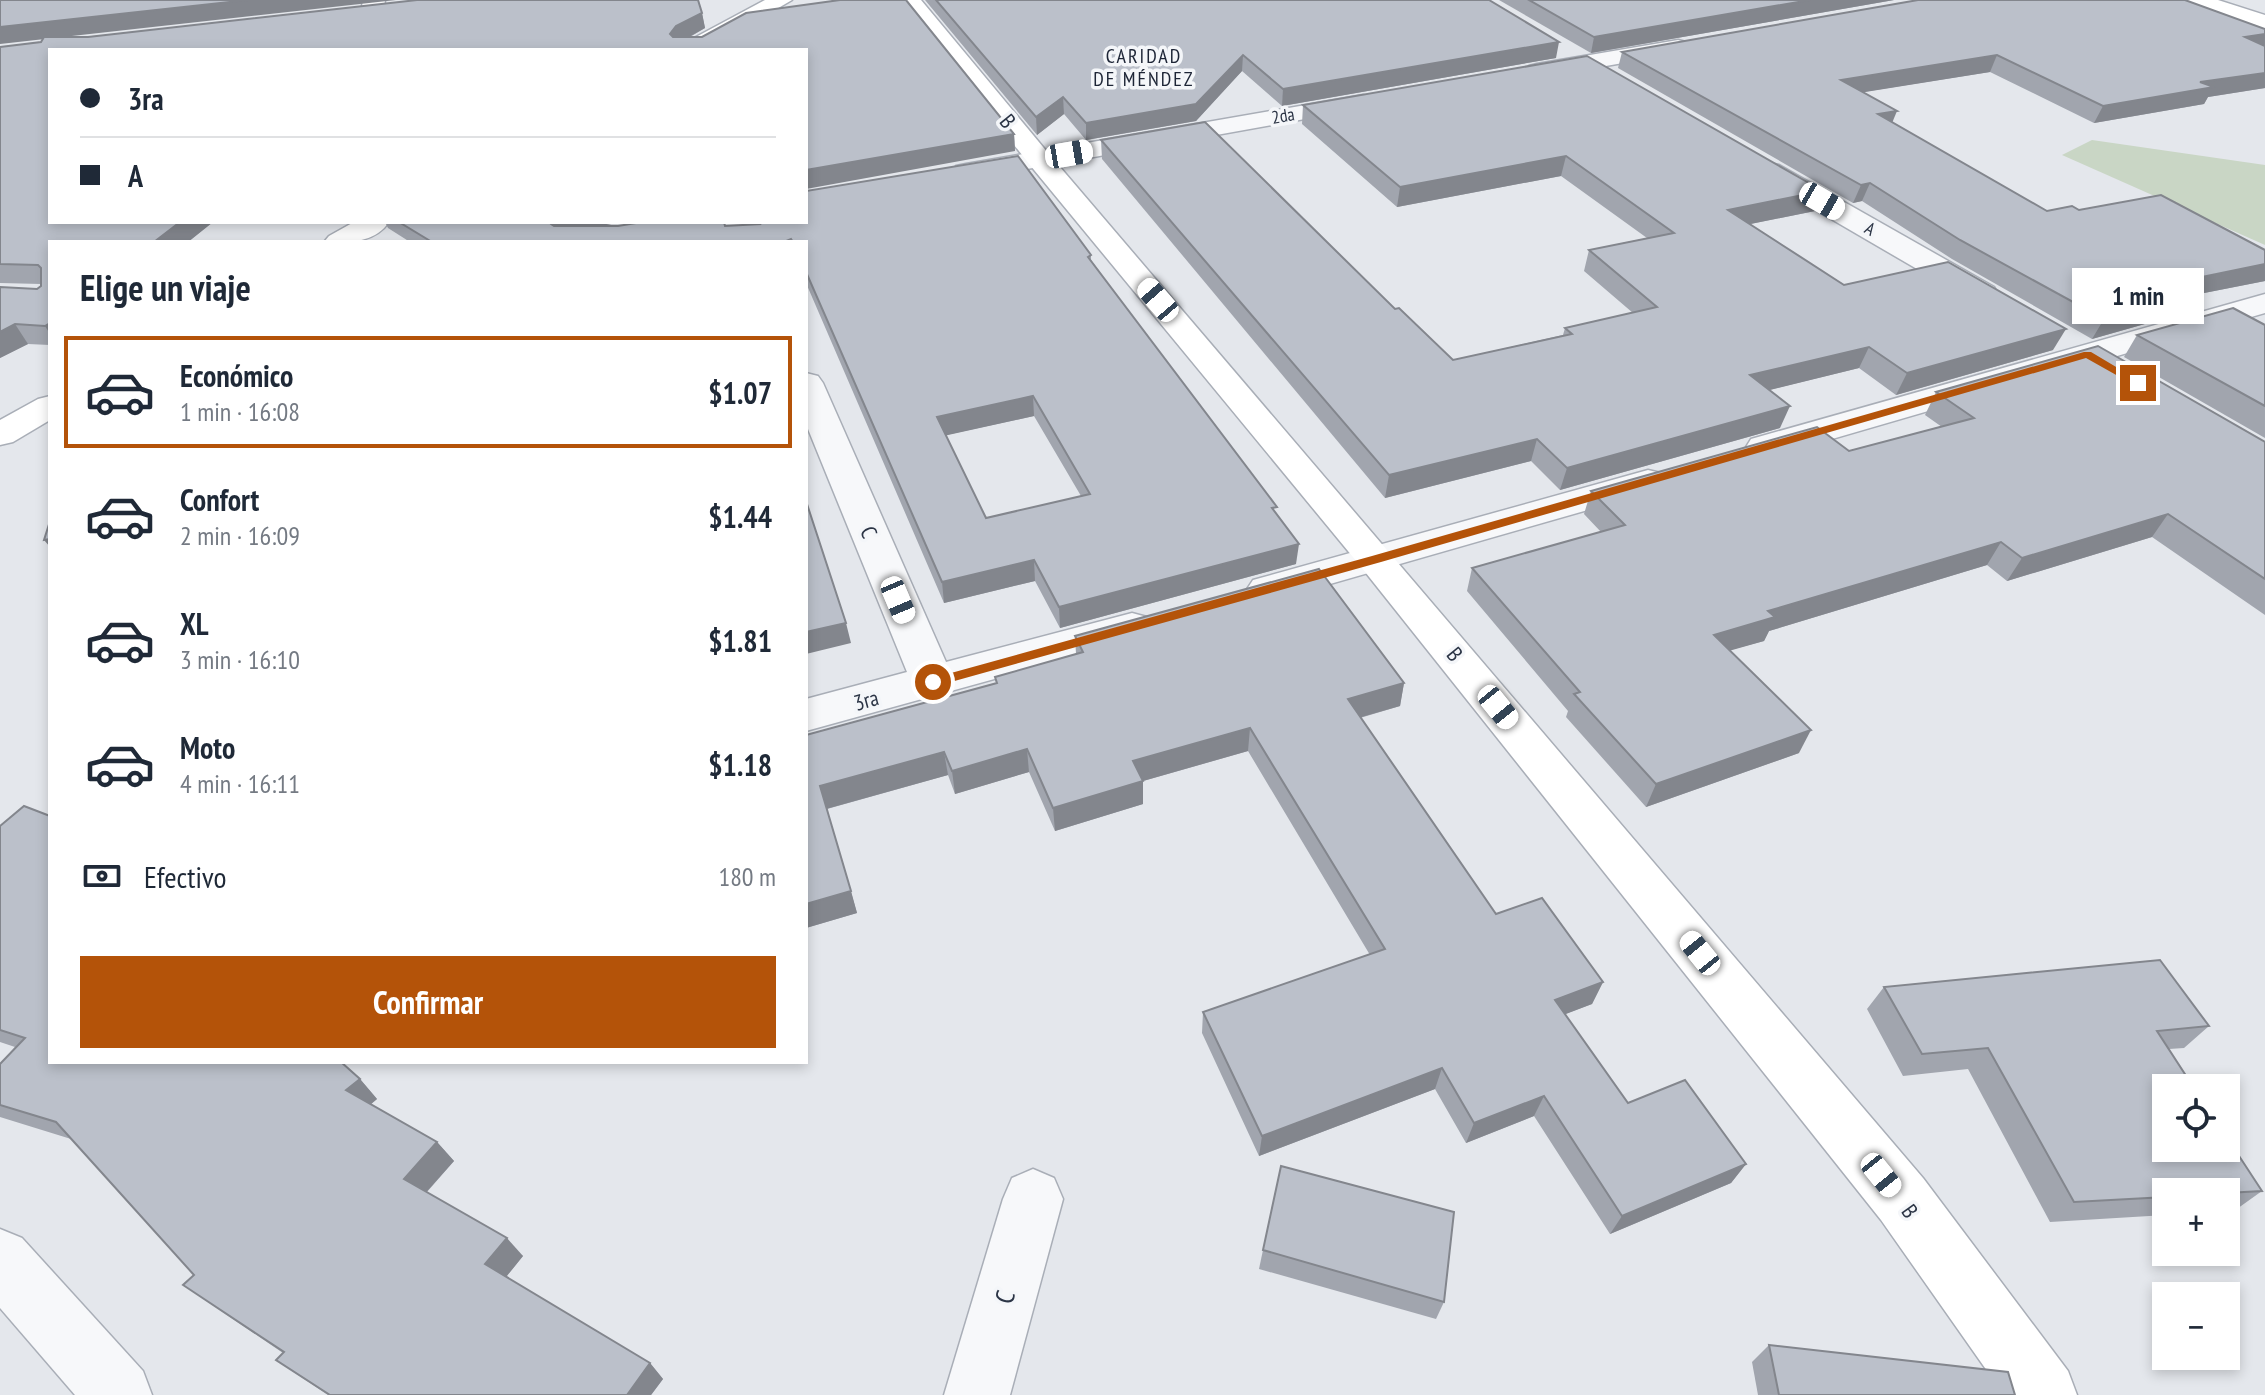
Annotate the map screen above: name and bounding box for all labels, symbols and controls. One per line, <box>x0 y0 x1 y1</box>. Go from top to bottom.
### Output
district label: CARIDAD DE MÉNDEZ <box>1093 43 1195 92</box>
text: 3ra <box>128 79 164 118</box>
street label: 2da <box>1270 102 1296 129</box>
street label: B <box>994 108 1022 134</box>
car <box>1043 138 1095 170</box>
text: A <box>128 156 143 195</box>
car <box>1795 179 1849 223</box>
street label: A <box>1861 216 1880 241</box>
text: Elige un viaje <box>80 264 251 311</box>
callout: 1 min <box>2072 267 2204 323</box>
car <box>1133 274 1183 326</box>
text: 1 min <box>2112 279 2164 312</box>
icon: car <box>84 356 156 428</box>
text: Económico <box>180 356 293 395</box>
route end <box>2120 365 2156 401</box>
text: $1.07 <box>708 373 772 412</box>
text: 1 min · 16:08 <box>180 395 300 428</box>
icon: car <box>84 480 156 552</box>
text: Confort <box>180 480 259 519</box>
text: $1.44 <box>708 497 772 536</box>
text: 2 min · 16:09 <box>180 519 300 552</box>
street label: C <box>854 522 884 542</box>
car <box>878 573 918 627</box>
icon: car <box>84 604 156 676</box>
text: XL <box>180 604 209 643</box>
text: $1.81 <box>708 621 772 660</box>
street label: B <box>1441 641 1469 667</box>
text: 3 min · 16:10 <box>180 643 300 676</box>
route start <box>915 664 951 700</box>
car <box>1474 681 1522 733</box>
street label: 3ra <box>850 683 882 717</box>
icon: car <box>84 728 156 800</box>
text: Moto <box>180 728 235 767</box>
text: $1.18 <box>708 745 772 784</box>
text: 4 min · 16:11 <box>180 767 300 800</box>
icon: cash <box>80 854 124 898</box>
text: Efectivo <box>144 857 227 896</box>
text: 180 m <box>718 860 776 893</box>
car <box>1676 927 1724 979</box>
button: Confirmar <box>80 956 776 1048</box>
map controls <box>2152 1074 2240 1370</box>
button: locate <box>2152 1074 2240 1162</box>
car <box>1857 1149 1905 1201</box>
button: + <box>2152 1178 2240 1266</box>
street label: B <box>1896 1199 1924 1223</box>
button: − <box>2152 1282 2240 1370</box>
street label: C <box>987 1287 1022 1307</box>

